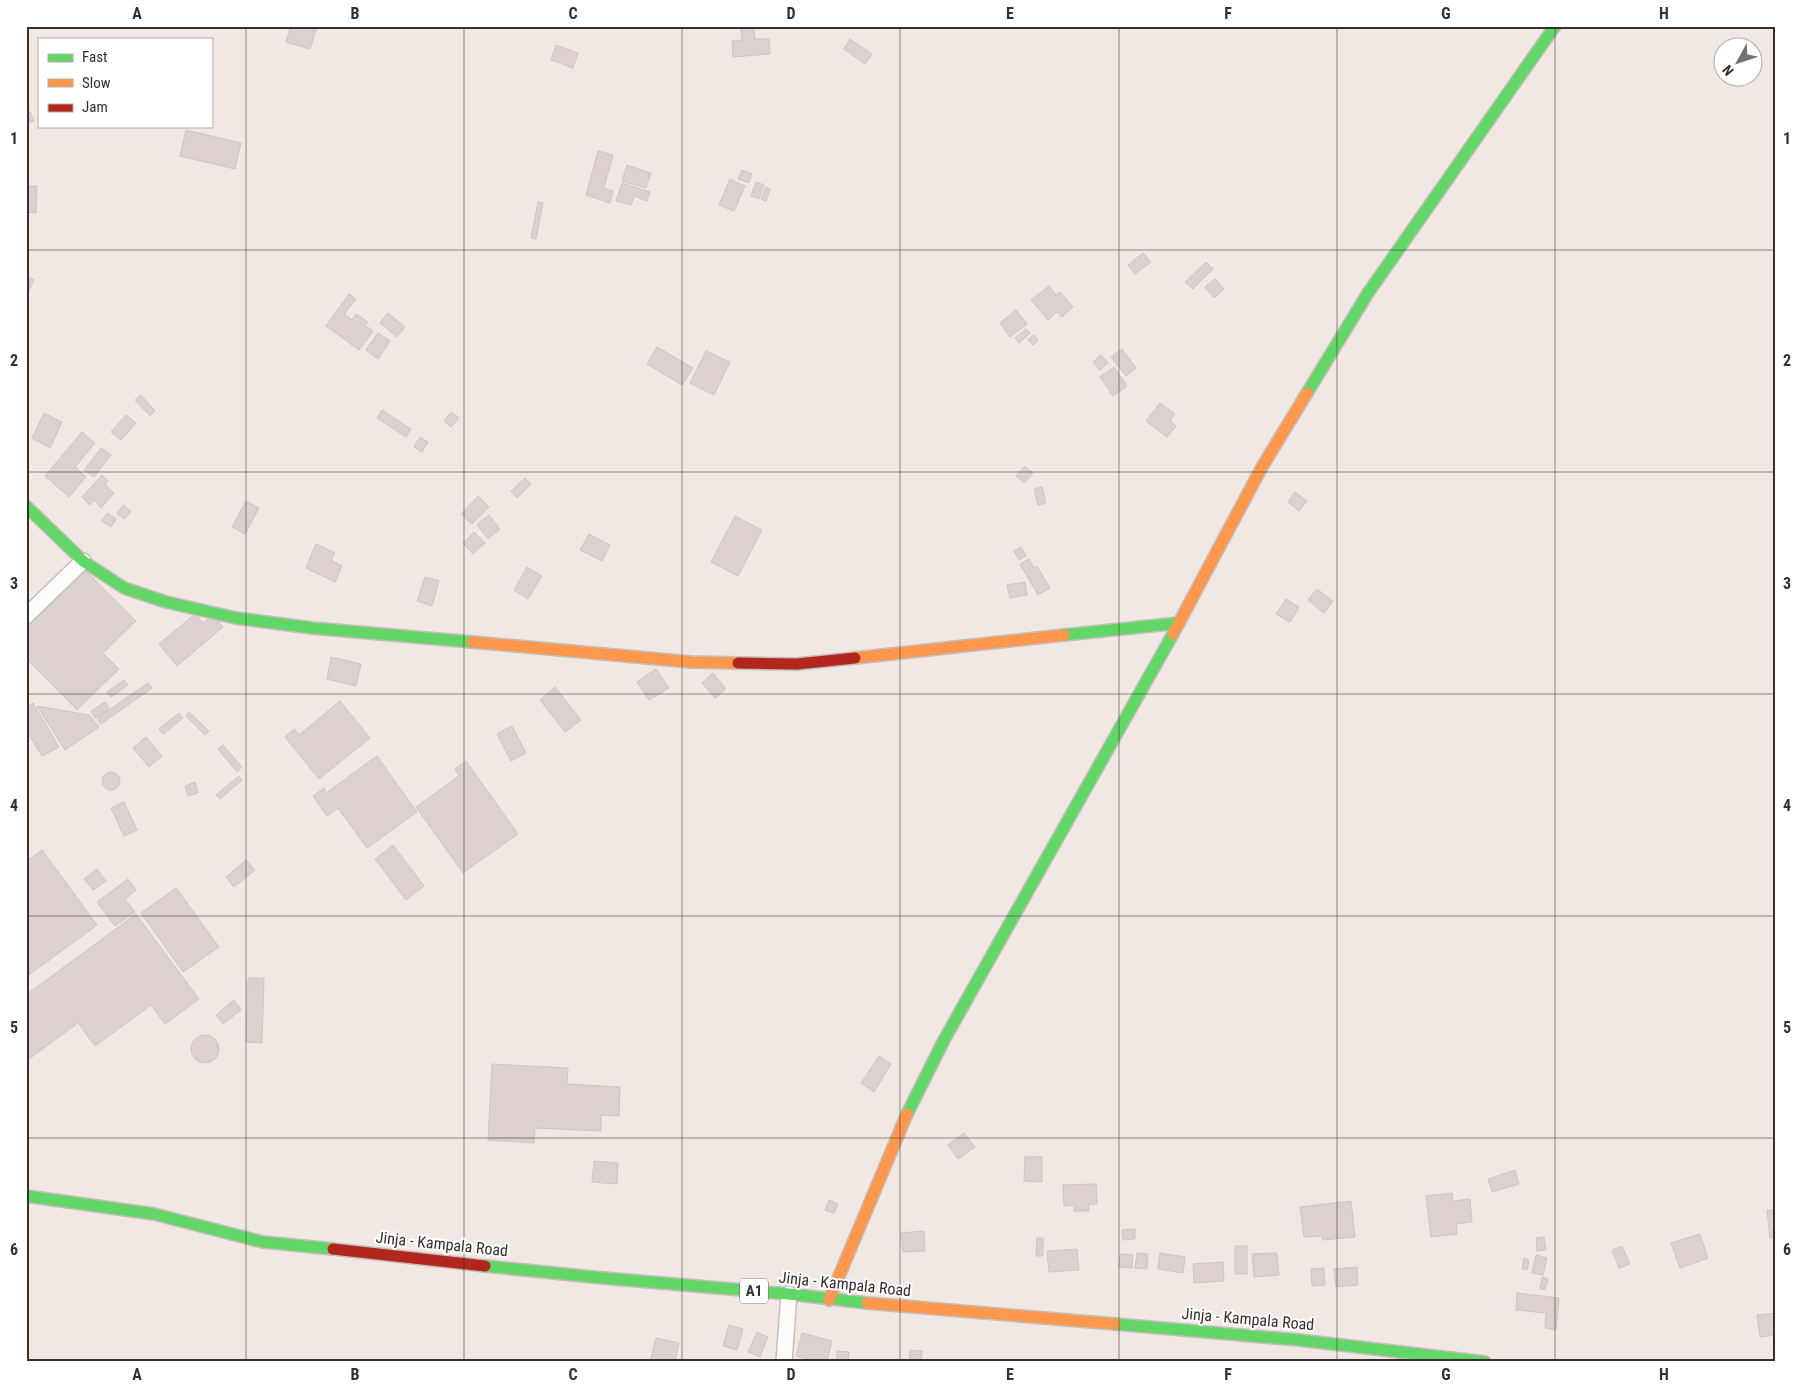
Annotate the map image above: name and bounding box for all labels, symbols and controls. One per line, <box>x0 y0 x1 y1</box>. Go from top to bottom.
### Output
text: A <box>132 4 142 23</box>
text: B <box>351 4 360 23</box>
text: C <box>568 4 578 23</box>
text: D <box>786 4 796 23</box>
text: E <box>1006 4 1014 23</box>
text: F <box>1224 4 1232 23</box>
text: G <box>1441 4 1451 23</box>
text: H <box>1659 4 1669 23</box>
legend <box>38 38 212 128</box>
north arrow <box>1714 38 1764 88</box>
text: Fast <box>82 48 107 66</box>
text: N <box>1719 62 1737 79</box>
text: Slow <box>82 74 111 92</box>
text: Jam <box>82 98 108 116</box>
text: 1 <box>10 129 18 148</box>
text: 1 <box>1783 129 1791 148</box>
text: 2 <box>10 351 18 370</box>
text: 2 <box>1783 351 1791 370</box>
text: 3 <box>10 574 18 593</box>
text: 3 <box>1783 574 1791 593</box>
text: 4 <box>10 796 18 815</box>
text: 4 <box>1783 796 1791 815</box>
text: 5 <box>10 1018 18 1037</box>
text: 5 <box>1783 1018 1791 1037</box>
street label: Jinja - Kampala Road <box>375 1228 509 1260</box>
text: 6 <box>10 1240 18 1259</box>
text: 6 <box>1783 1240 1791 1259</box>
street label: Jinja - Kampala Road <box>778 1268 912 1300</box>
road number: A1 <box>740 1278 768 1304</box>
street label: Jinja - Kampala Road <box>1181 1304 1315 1334</box>
text: A <box>132 1365 142 1384</box>
text: B <box>351 1365 360 1384</box>
text: C <box>568 1365 578 1384</box>
text: D <box>786 1365 796 1384</box>
text: E <box>1006 1365 1014 1384</box>
text: F <box>1224 1365 1232 1384</box>
text: G <box>1441 1365 1451 1384</box>
text: H <box>1659 1365 1669 1384</box>

